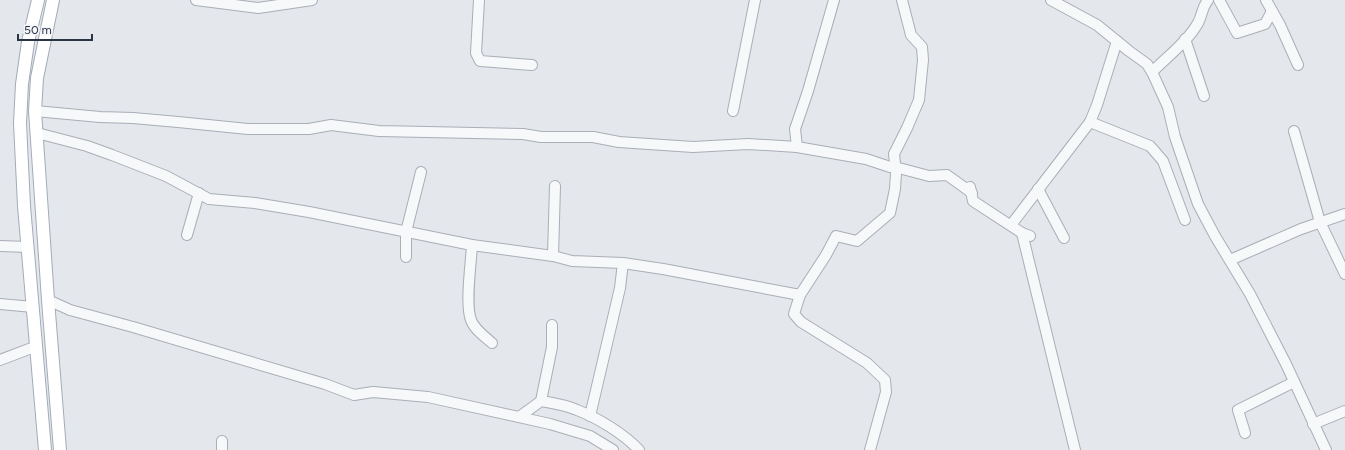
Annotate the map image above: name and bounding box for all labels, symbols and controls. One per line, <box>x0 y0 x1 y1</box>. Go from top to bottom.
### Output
scale bar <box>18 16 92 42</box>
text: 50 m <box>24 23 52 37</box>

